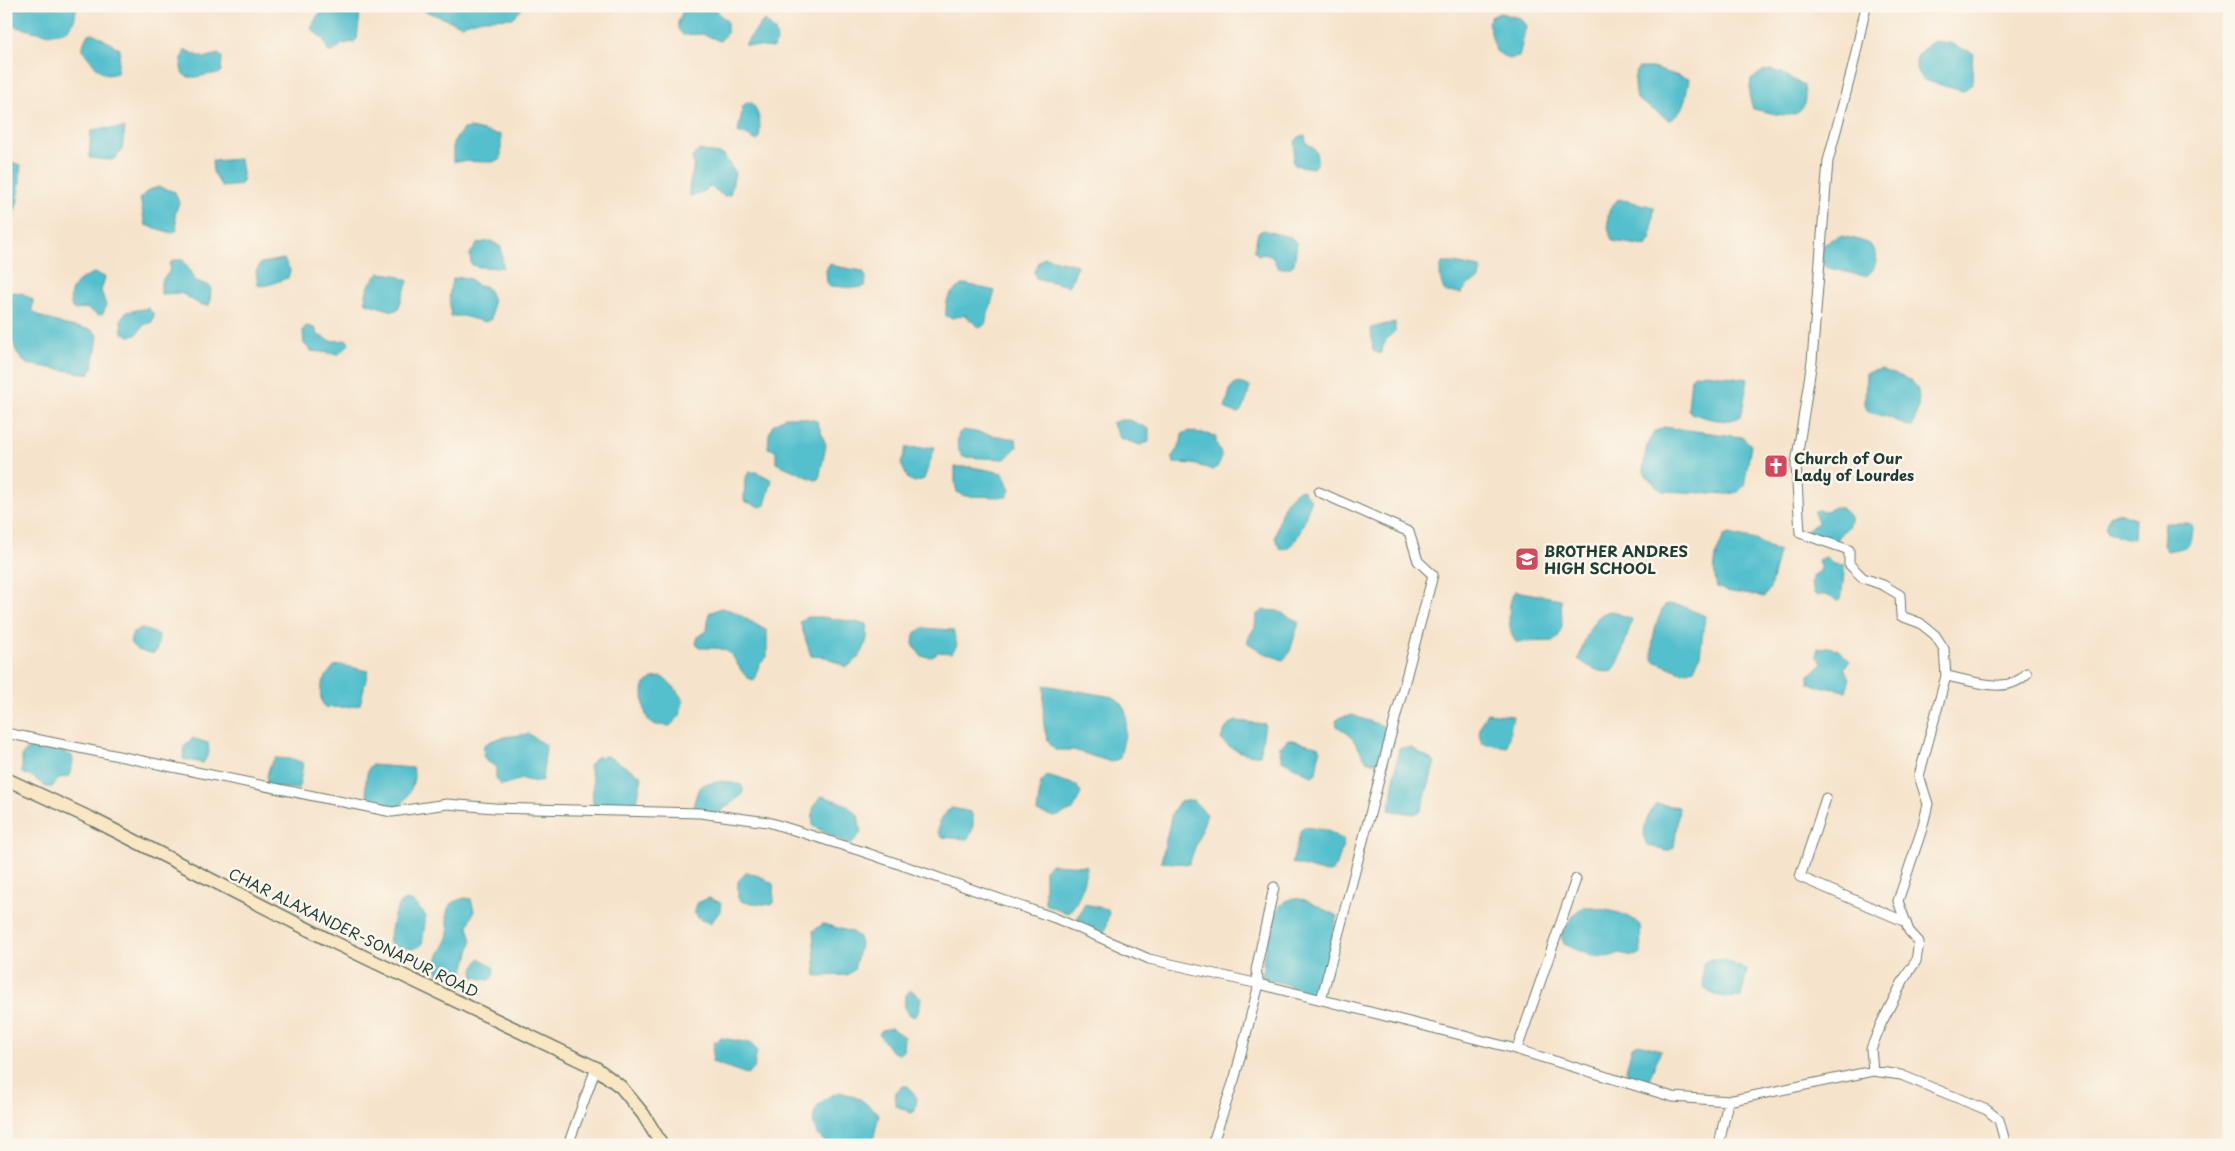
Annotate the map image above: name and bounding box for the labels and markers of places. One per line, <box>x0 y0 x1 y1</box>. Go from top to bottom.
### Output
place label: Church of Our Lady of Lourdes <box>1794 446 1914 486</box>
church icon: Church of Our Lady of Lourdes <box>1763 453 1789 479</box>
place label: BROTHER ANDRES HIGH SCHOOL <box>1544 539 1688 579</box>
school or university icon: BROTHER ANDRES HIGH SCHOOL <box>1514 546 1540 572</box>

